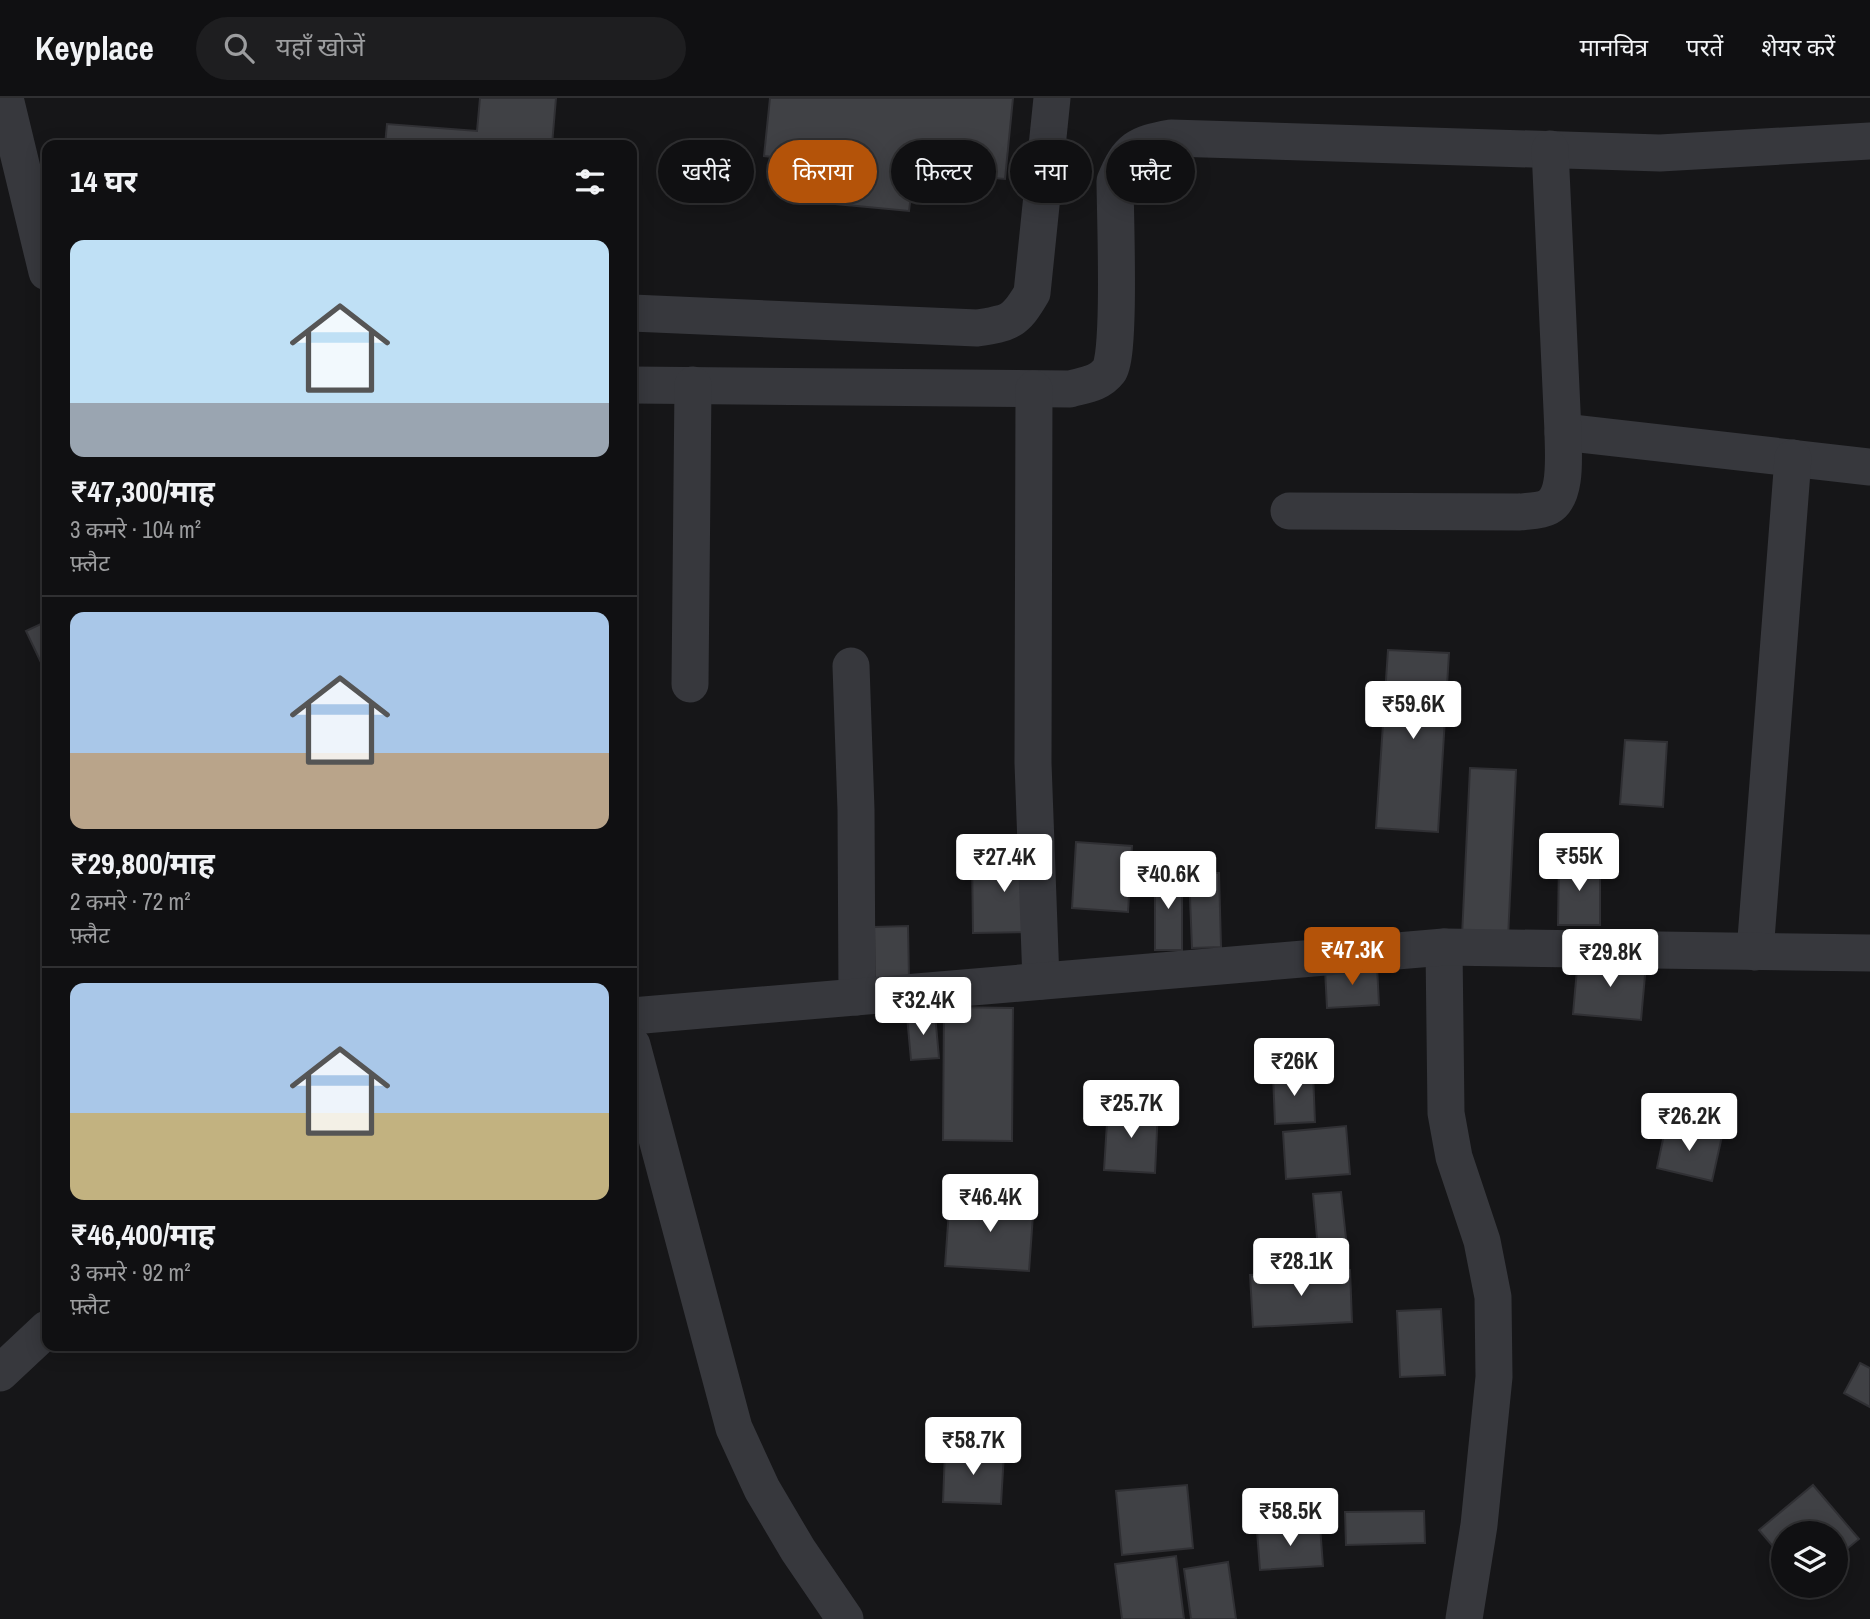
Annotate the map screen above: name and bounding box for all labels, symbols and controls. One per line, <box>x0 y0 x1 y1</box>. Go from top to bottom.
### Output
search box <box>196 17 686 80</box>
text: Keyplace <box>35 26 154 70</box>
icon: search <box>220 29 258 67</box>
text: यहाँ खोजें <box>276 29 365 64</box>
text: मानचित्र <box>1579 31 1648 63</box>
text: परतें <box>1686 31 1723 63</box>
text: शेयर करें <box>1761 31 1835 63</box>
chip: खरीदें <box>658 140 754 203</box>
chip: किराया <box>768 140 877 203</box>
chip: फ़िल्टर <box>891 140 996 203</box>
chip: नया <box>1010 140 1092 203</box>
chip: फ़्लैट <box>1106 140 1195 203</box>
text: 14 घर <box>70 161 137 201</box>
icon: filters <box>571 163 609 201</box>
icon: home <box>277 285 403 411</box>
text: ₹47,300/माह <box>70 471 215 511</box>
text: 3 कमरे · 104 m² <box>70 514 201 545</box>
text: फ़्लैट <box>70 547 110 578</box>
icon: home <box>277 657 403 783</box>
pin: ₹59.6K <box>1356 682 1470 741</box>
text: ₹59.6K <box>1381 688 1445 719</box>
pin: ₹27.4K <box>947 834 1061 894</box>
pin: ₹55K <box>1538 834 1620 893</box>
text: ₹55K <box>1555 840 1603 871</box>
text: ₹27.4K <box>972 841 1036 872</box>
text: ₹29,800/माह <box>70 843 215 883</box>
pin: ₹40.6K <box>1111 852 1225 911</box>
text: ₹40.6K <box>1136 858 1200 889</box>
text: 2 कमरे · 72 m² <box>70 886 191 917</box>
text: फ़्लैट <box>70 919 110 950</box>
pin: ₹47.3K <box>1295 928 1409 987</box>
pin: ₹29.8K <box>1553 930 1667 989</box>
text: ₹47.3K <box>1320 934 1384 965</box>
text: ₹29.8K <box>1578 936 1642 967</box>
pin: ₹32.4K <box>866 978 980 1037</box>
text: ₹32.4K <box>891 984 955 1015</box>
icon: home <box>277 1028 403 1154</box>
pin: ₹26K <box>1253 1038 1335 1098</box>
text: ₹26K <box>1270 1045 1318 1076</box>
pin: ₹25.7K <box>1074 1080 1188 1140</box>
text: ₹25.7K <box>1099 1087 1163 1118</box>
pin: ₹26.2K <box>1632 1094 1746 1153</box>
text: ₹26.2K <box>1657 1100 1721 1131</box>
pin: ₹46.4K <box>933 1174 1047 1234</box>
text: ₹46.4K <box>958 1181 1022 1212</box>
text: ₹46,400/माह <box>70 1214 215 1254</box>
pin: ₹28.1K <box>1244 1238 1358 1298</box>
text: ₹28.1K <box>1269 1245 1333 1276</box>
text: 3 कमरे · 92 m² <box>70 1257 191 1288</box>
text: फ़्लैट <box>70 1290 110 1321</box>
pin: ₹58.7K <box>916 1418 1030 1477</box>
text: ₹58.7K <box>941 1424 1005 1455</box>
pin: ₹58.5K <box>1233 1488 1347 1548</box>
text: ₹58.5K <box>1258 1495 1322 1526</box>
map controls <box>1771 1521 1848 1598</box>
button: layers <box>1771 1521 1848 1598</box>

